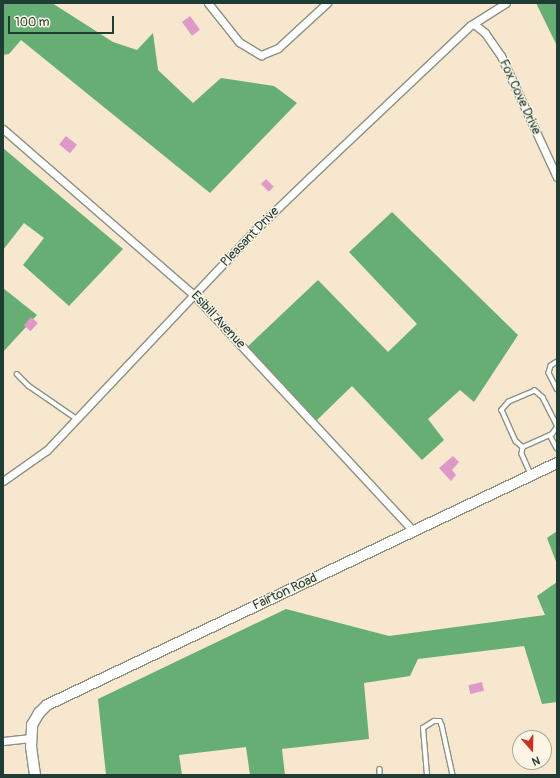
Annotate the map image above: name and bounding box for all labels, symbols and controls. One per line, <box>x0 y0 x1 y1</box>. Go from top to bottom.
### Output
scale bar <box>10 8 116 34</box>
text: 100 m <box>15 15 49 30</box>
street label: Fox Cove Drive <box>496 57 544 137</box>
street label: Pleasant Drive <box>218 204 282 270</box>
street label: Esibill Avenue <box>188 288 248 352</box>
street label: Fairton Road <box>250 570 320 614</box>
north arrow <box>512 730 552 770</box>
text: N <box>530 753 542 768</box>

